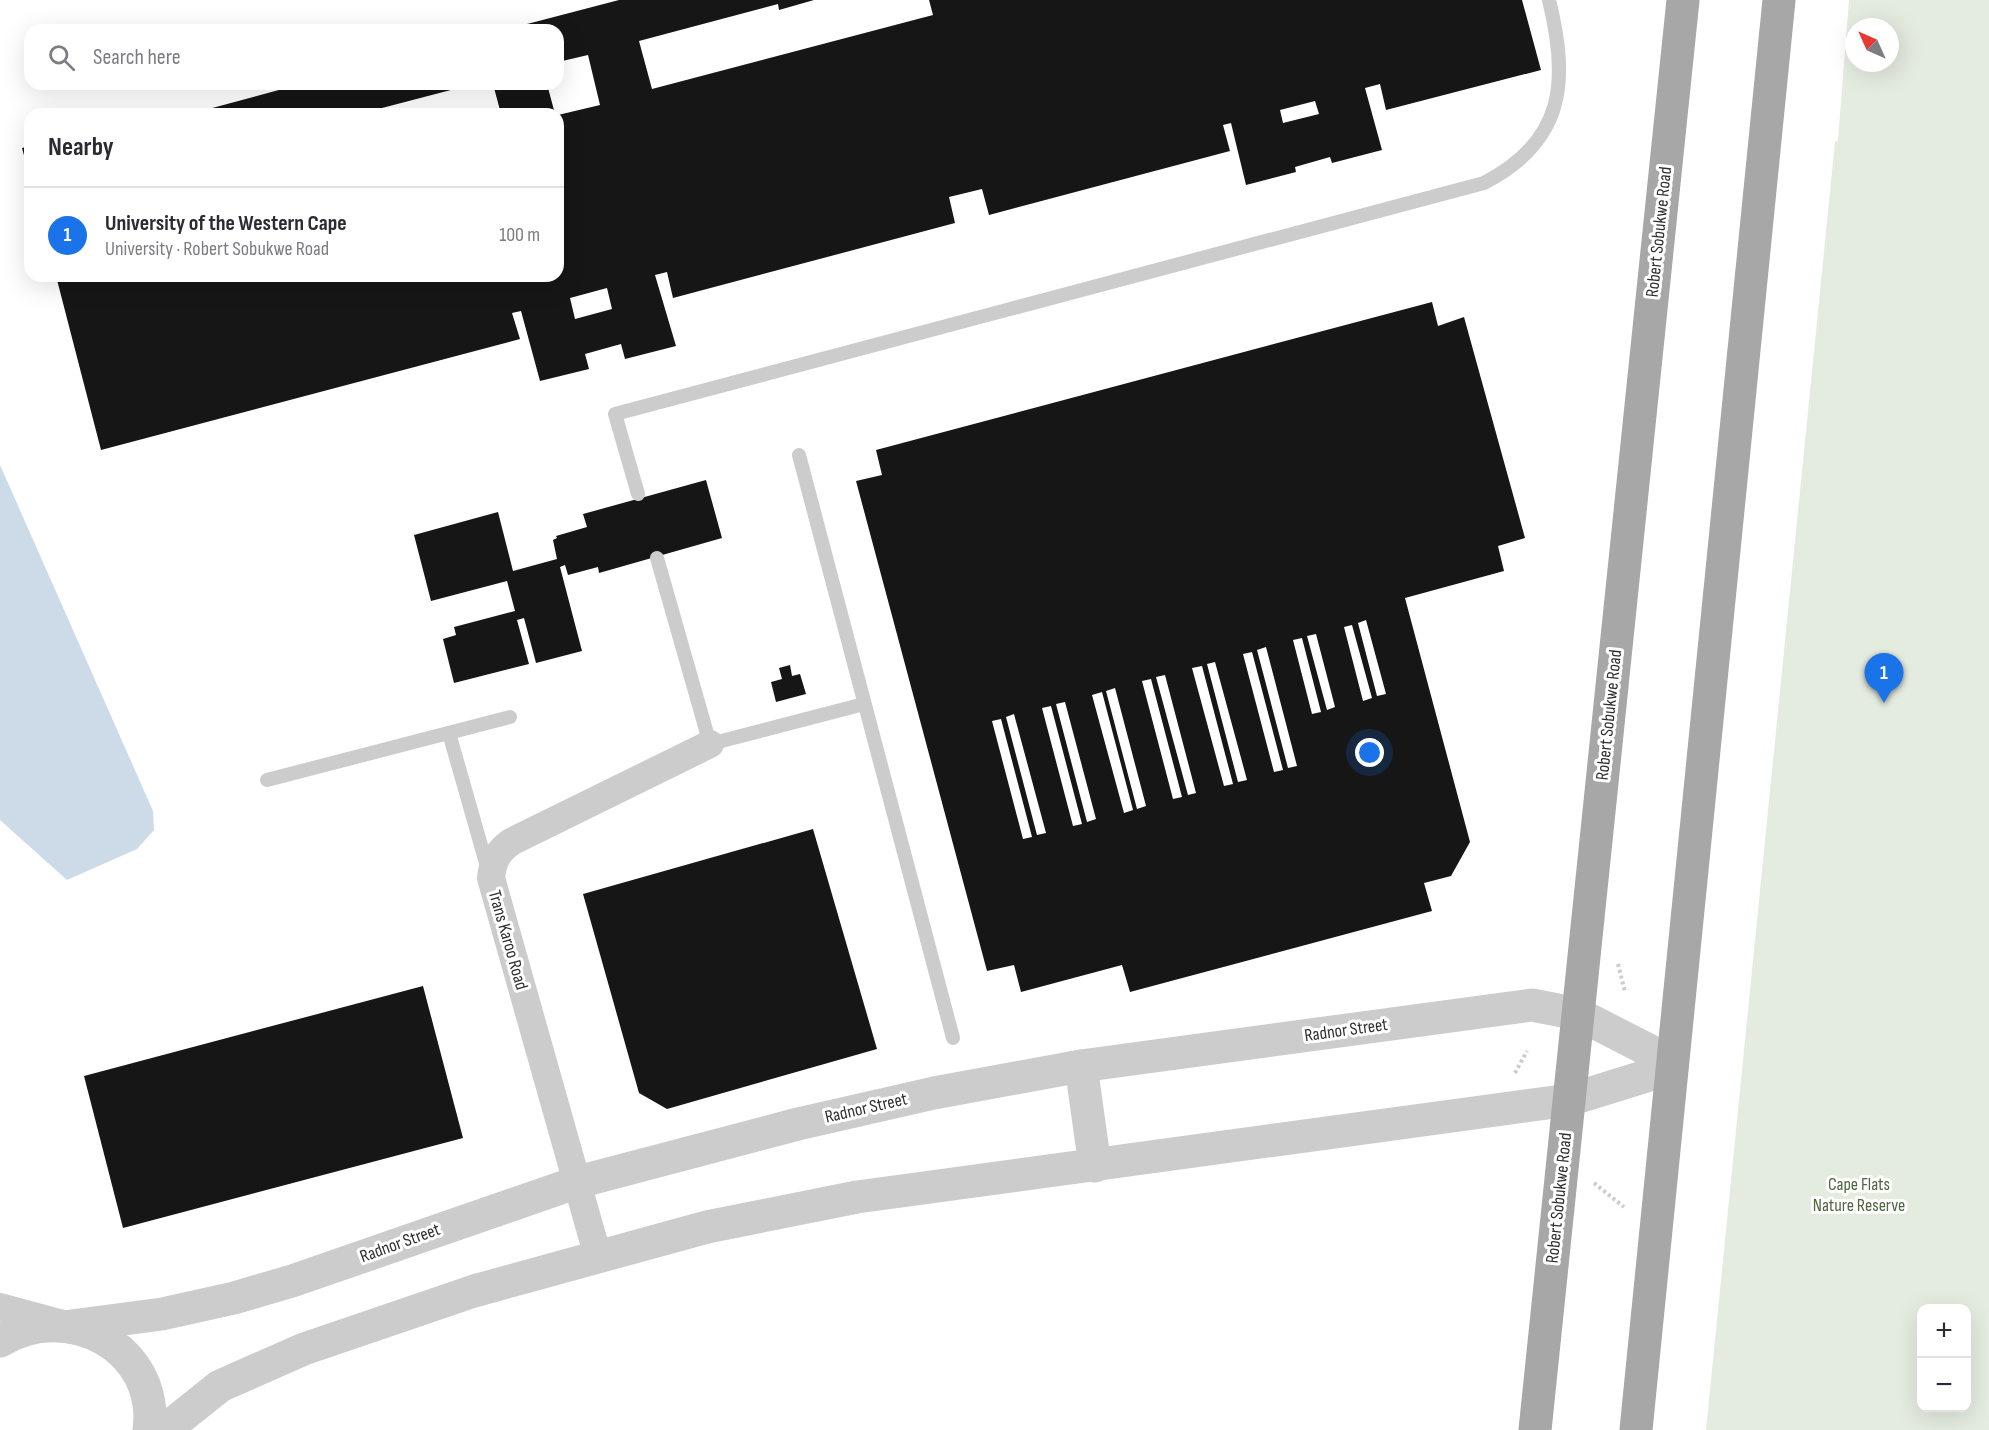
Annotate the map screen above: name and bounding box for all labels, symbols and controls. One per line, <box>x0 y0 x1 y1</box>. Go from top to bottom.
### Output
north arrow <box>1845 18 1899 72</box>
search box <box>24 24 564 90</box>
icon: search <box>45 41 78 74</box>
text: Search here <box>93 44 180 71</box>
text: Nearby <box>48 132 114 163</box>
street label: Robert Sobukwe Road <box>1642 166 1676 298</box>
text: University of the Western Cape <box>105 210 347 237</box>
text: 1 <box>64 223 71 247</box>
text: 100 m <box>499 223 540 247</box>
text: University · Robert Sobukwe Road <box>105 237 329 261</box>
street label: Robert Sobukwe Road <box>1592 649 1626 781</box>
pin: 1 <box>1864 654 1904 703</box>
your location <box>1355 738 1384 767</box>
street label: Trans Karoo Road <box>484 888 532 992</box>
street label: Radnor Street <box>1303 1014 1389 1046</box>
street label: Radnor Street <box>823 1088 910 1128</box>
street label: Robert Sobukwe Road <box>1542 1132 1576 1264</box>
park label: Cape Flats Nature Reserve <box>1813 1174 1905 1216</box>
street label: Radnor Street <box>357 1219 443 1267</box>
map controls <box>1917 1304 1971 1412</box>
button: + <box>1917 1304 1971 1358</box>
button: − <box>1917 1358 1971 1412</box>

